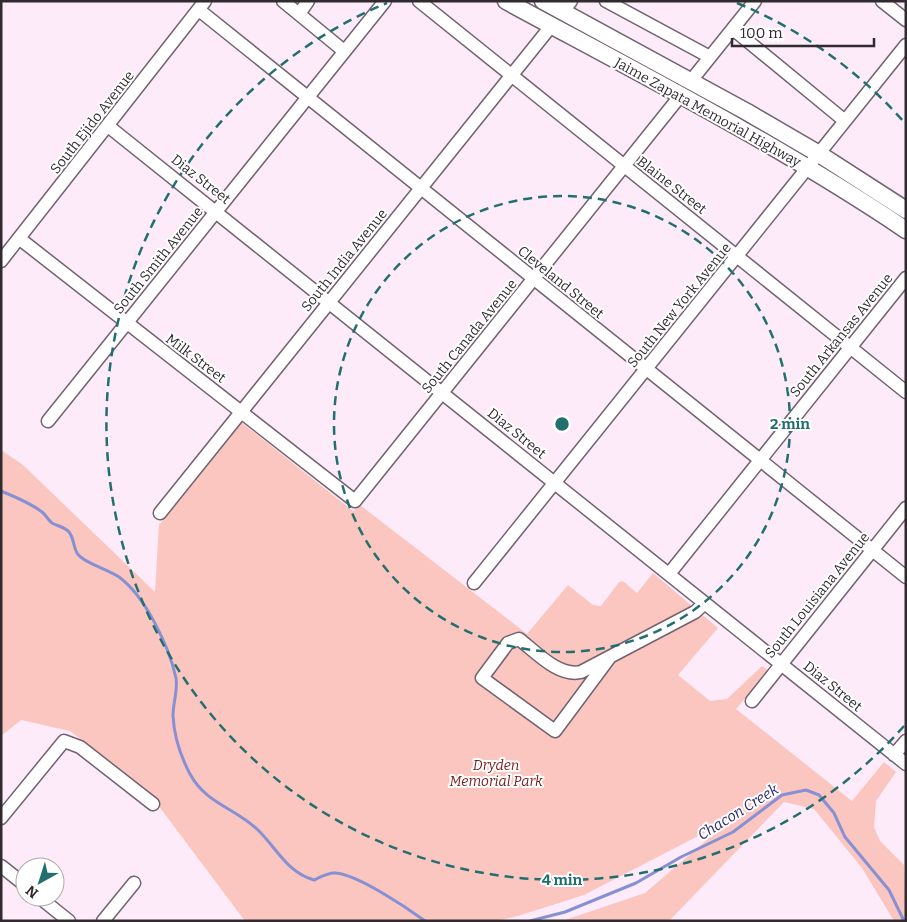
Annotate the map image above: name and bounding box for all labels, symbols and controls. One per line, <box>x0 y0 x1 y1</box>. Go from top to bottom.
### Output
scale bar <box>732 15 874 47</box>
text: 100 m <box>740 24 783 42</box>
street label: Jaime Zapata Memorial Highway <box>611 54 804 171</box>
street label: South Ejido Avenue <box>47 67 138 177</box>
street label: Diaz Street <box>168 151 234 208</box>
street label: Blaine Street <box>634 153 710 218</box>
street label: South Smith Avenue <box>110 203 207 317</box>
street label: South India Avenue <box>298 206 391 315</box>
street label: South New York Avenue <box>624 240 735 371</box>
street label: Cleveland Street <box>514 242 607 322</box>
street label: South Arkansas Avenue <box>786 270 896 401</box>
street label: South Canada Avenue <box>418 276 521 397</box>
street label: Milk Street <box>162 330 229 387</box>
street label: Diaz Street <box>484 405 549 462</box>
centre of rings <box>553 415 571 433</box>
text: 2 min <box>770 415 810 433</box>
street label: South Louisiana Avenue <box>761 529 873 662</box>
street label: Diaz Street <box>800 658 865 715</box>
park label: Dryden Memorial Park <box>449 757 543 790</box>
water label: Chacon Creek <box>694 780 782 844</box>
north arrow <box>15 857 65 907</box>
text: 4 min <box>542 871 583 889</box>
text: N <box>22 882 42 902</box>

